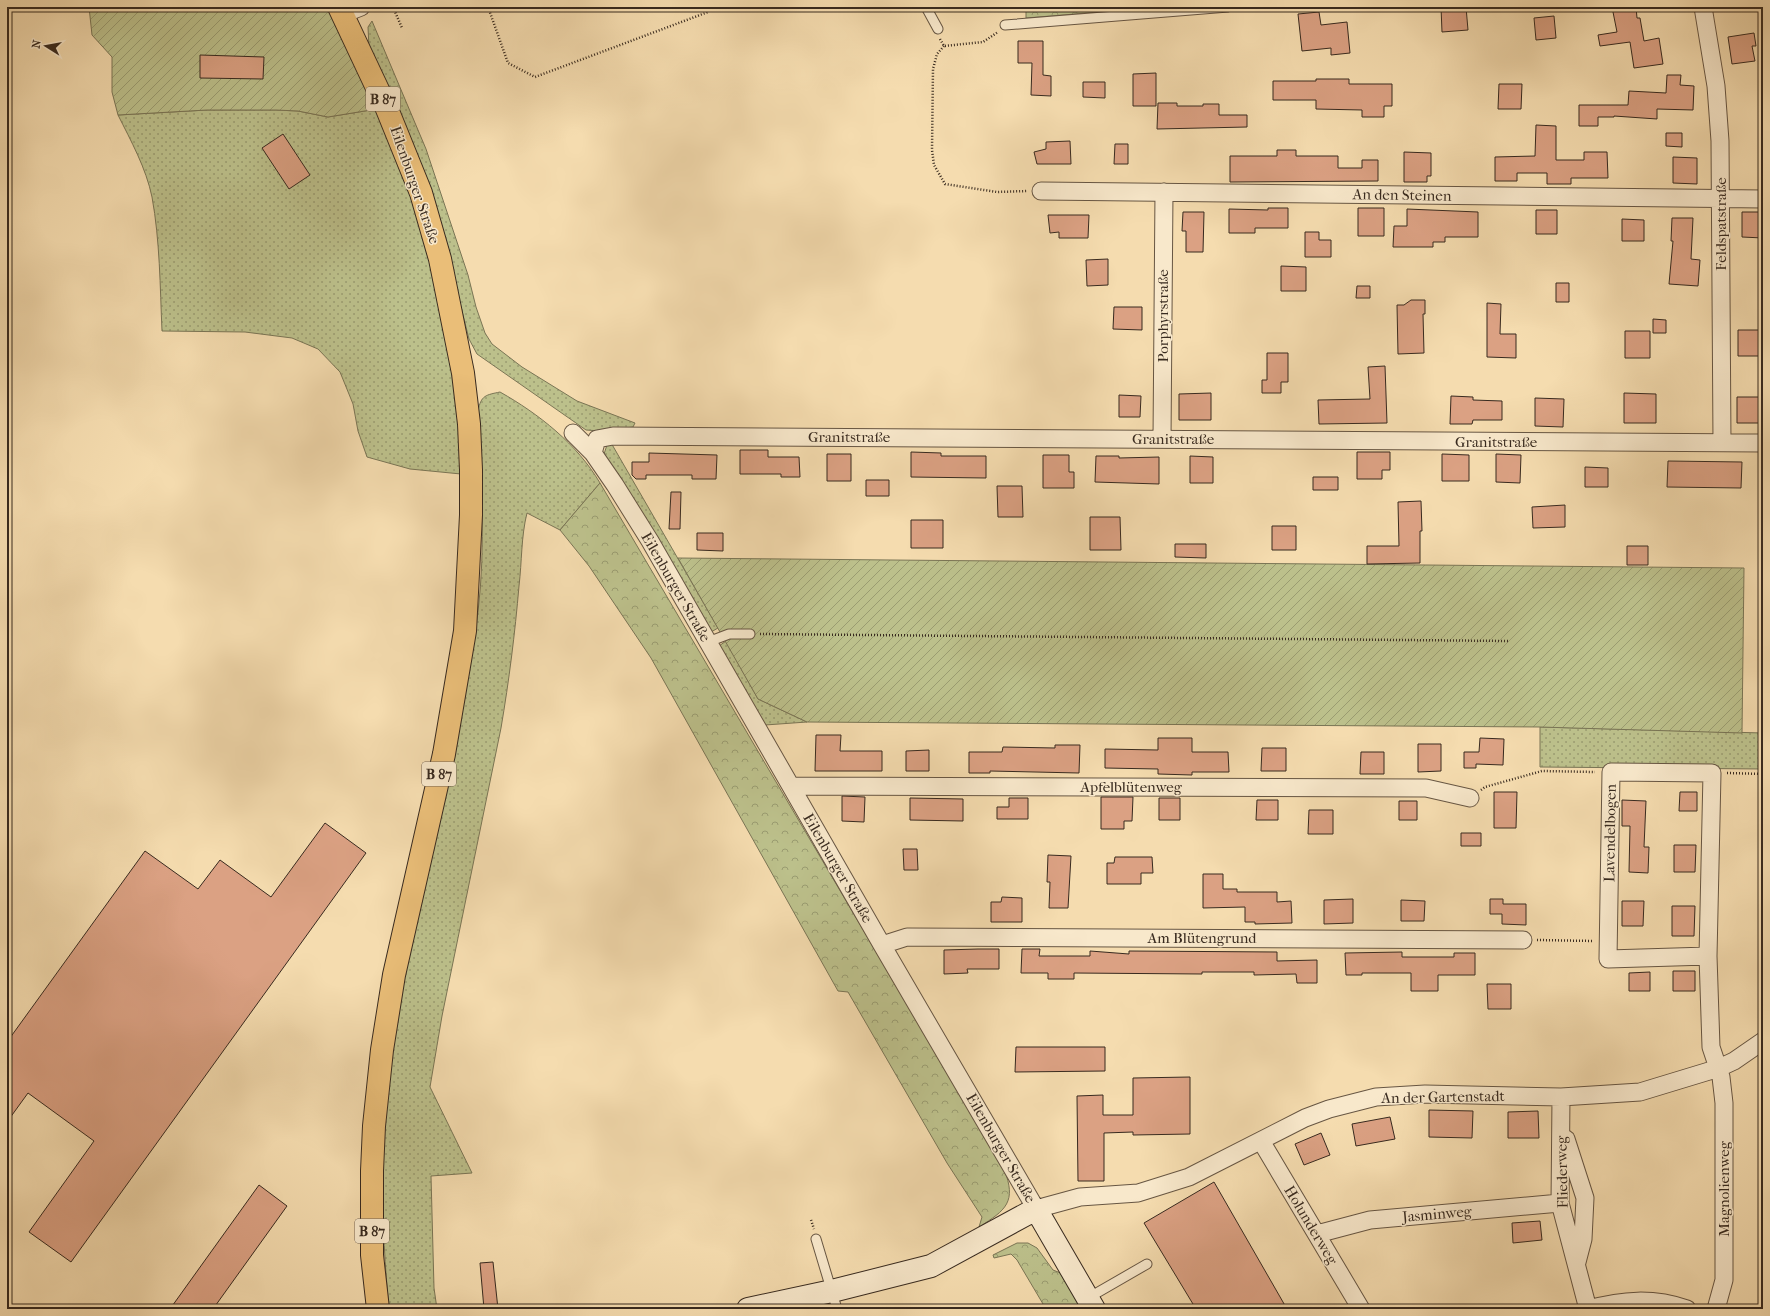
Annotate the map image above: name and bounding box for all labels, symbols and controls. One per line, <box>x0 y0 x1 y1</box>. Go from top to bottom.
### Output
north arrow <box>26 26 66 66</box>
text: N <box>29 38 44 50</box>
road number: B 87 <box>366 87 400 111</box>
street label: Eilenburger Straße <box>386 124 444 247</box>
street label: Feldspatstraße <box>1712 177 1730 271</box>
street label: An den Steinen <box>1351 185 1452 205</box>
street label: Porphyrstraße <box>1154 269 1172 363</box>
street label: Granitstraße <box>808 428 891 446</box>
street label: Granitstraße <box>1132 430 1215 448</box>
street label: Granitstraße <box>1455 433 1538 451</box>
street label: Eilenburger Straße <box>637 529 715 645</box>
road number: B 87 <box>422 762 456 786</box>
street label: Apfelblütenweg <box>1079 778 1183 796</box>
street label: Lavendelbogen <box>1600 783 1620 882</box>
street label: Eilenburger Straße <box>799 810 877 926</box>
street label: Am Blütengrund <box>1147 929 1257 947</box>
street label: An der Gartenstadt <box>1380 1087 1506 1107</box>
street label: Eilenburger Straße <box>962 1090 1040 1206</box>
street label: Fliederweg <box>1552 1135 1572 1208</box>
street label: Magnolienweg <box>1715 1140 1733 1237</box>
street label: Holunderweg <box>1280 1182 1342 1268</box>
street label: Jasminweg <box>1401 1202 1473 1226</box>
road number: B 87 <box>355 1219 389 1243</box>

